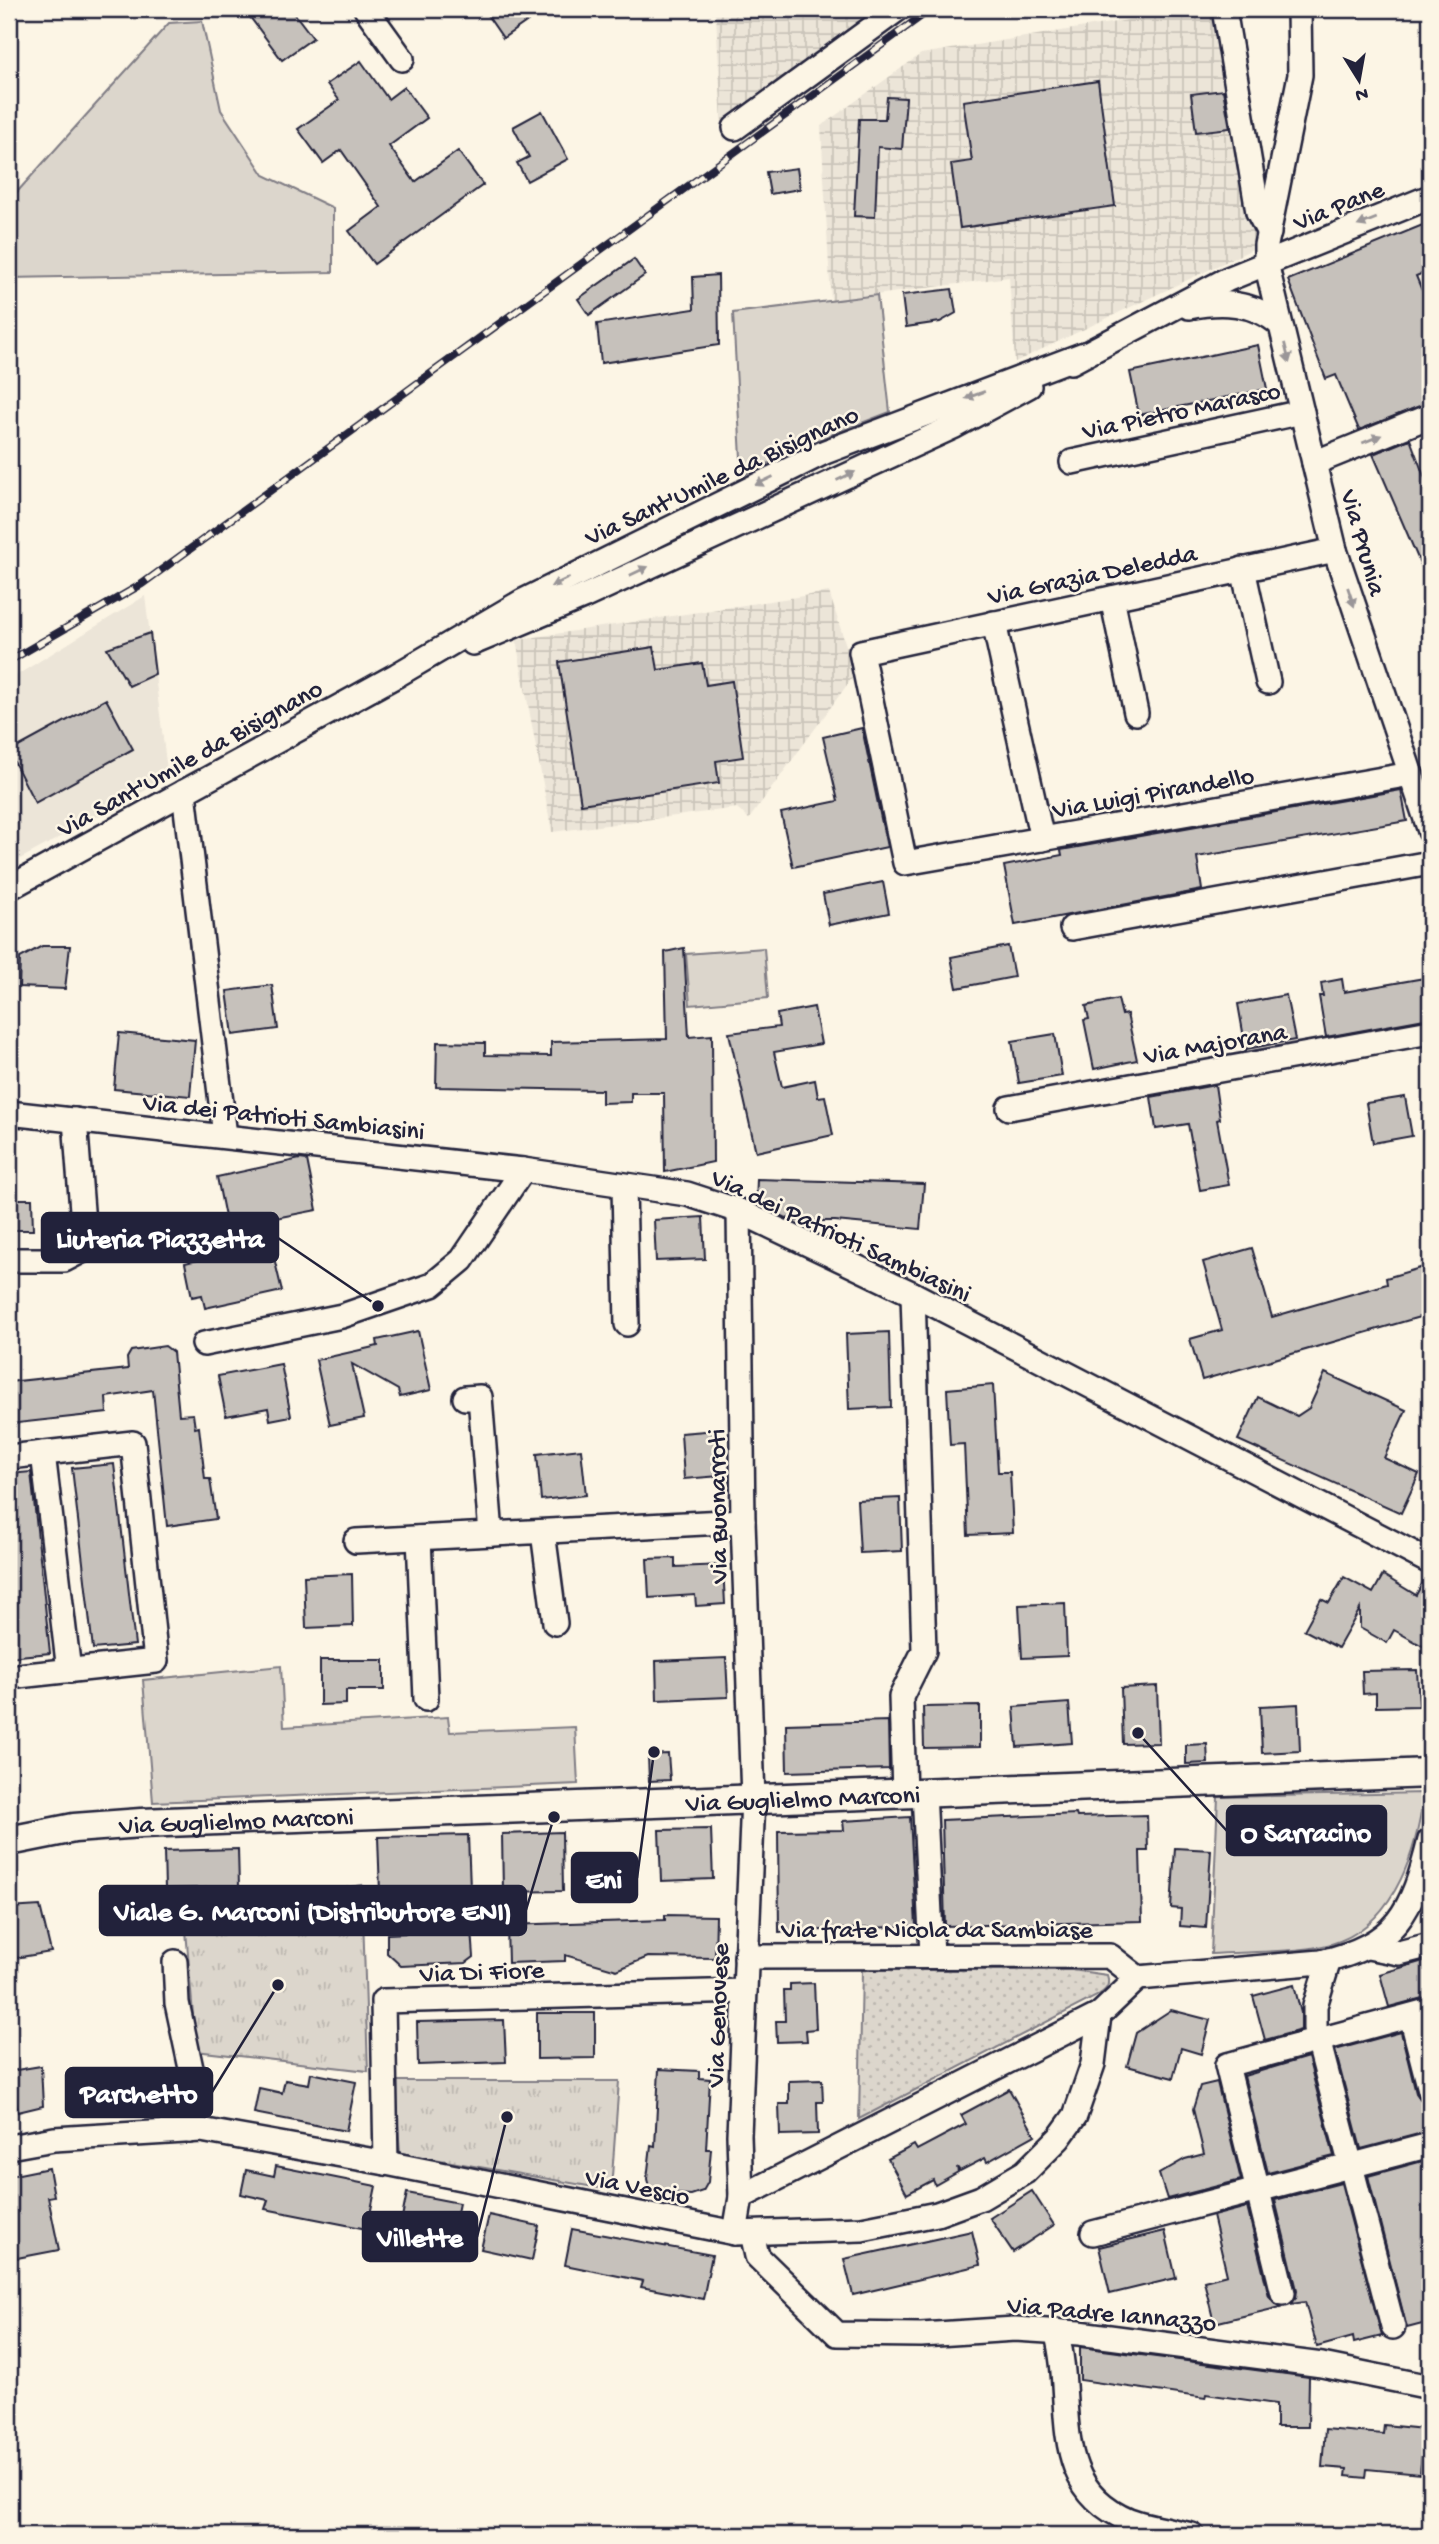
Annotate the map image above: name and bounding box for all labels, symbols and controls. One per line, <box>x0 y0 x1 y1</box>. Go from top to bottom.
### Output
north arrow <box>1324 46 1394 116</box>
text: N <box>1353 81 1370 106</box>
street label: Via Pane <box>1289 176 1390 241</box>
one-way arrow <box>1356 217 1377 228</box>
one-way arrow <box>1282 342 1293 364</box>
street label: Via Pietro Marasco <box>1079 377 1284 450</box>
one-way arrow <box>964 390 985 401</box>
street label: Via Sant'Umile da Bisignano <box>580 401 865 556</box>
one-way arrow <box>1362 434 1383 445</box>
one-way arrow <box>836 470 856 482</box>
one-way arrow <box>754 476 774 487</box>
street label: Via Prunia <box>1330 486 1391 601</box>
street label: Via Grazia Deledda <box>985 540 1202 615</box>
one-way arrow <box>629 565 649 577</box>
one-way arrow <box>550 577 570 588</box>
one-way arrow <box>1346 586 1357 607</box>
street label: Via Sant'Umile da Bisignano <box>52 675 329 847</box>
street label: Via Luigi Pirandello <box>1050 762 1257 829</box>
street label: Via Majorana <box>1141 1018 1291 1074</box>
street label: Via dei Patrioti Sambiasini <box>140 1089 426 1150</box>
street label: Via dei Patrioti Sambiasini <box>704 1164 975 1312</box>
callout: Liuteria Piazzetta <box>42 1213 278 1262</box>
text: Liuteria Piazzetta <box>56 1225 266 1258</box>
street label: Via Buonarroti <box>704 1428 737 1584</box>
street label: Via Guglielmo Marconi <box>684 1782 921 1822</box>
street label: Via Guglielmo Marconi <box>117 1804 355 1845</box>
callout: O Sarracino <box>1227 1806 1386 1855</box>
text: O Sarracino <box>1241 1819 1372 1852</box>
callout: Eni <box>572 1853 637 1902</box>
text: Eni <box>586 1866 622 1899</box>
callout: Viale G. Marconi (Distributore ENI) <box>100 1886 526 1935</box>
text: Viale G. Marconi (Distributore ENI) <box>112 1898 512 1931</box>
street label: Via frate Nicola da Sambiase <box>780 1917 1093 1948</box>
street label: Via Genovese <box>702 1942 739 2089</box>
street label: Via Di Fiore <box>418 1957 545 1992</box>
callout: Parchetto <box>66 2068 212 2117</box>
text: Parchetto <box>78 2080 198 2113</box>
street label: Via Vescio <box>581 2164 692 2215</box>
callout: Villette <box>363 2212 477 2261</box>
text: Villette <box>375 2224 464 2257</box>
street label: Via Padre Iannazzo <box>1005 2292 1217 2341</box>

